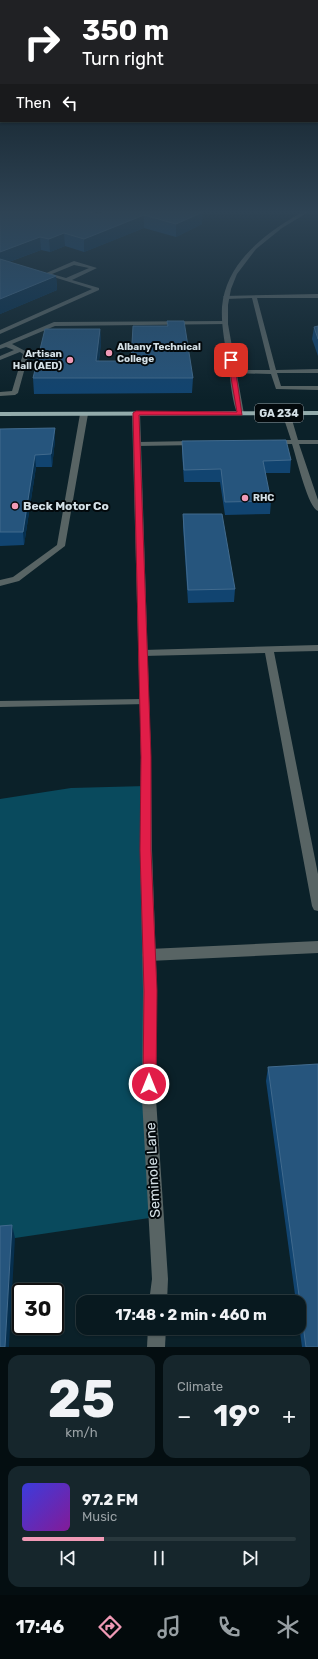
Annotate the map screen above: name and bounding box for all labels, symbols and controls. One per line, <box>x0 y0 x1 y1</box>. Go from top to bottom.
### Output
text: 350 m <box>82 14 169 47</box>
icon: right <box>16 16 68 68</box>
text: Turn right <box>82 48 164 70</box>
icon: left <box>59 92 81 114</box>
text: Then <box>16 94 51 112</box>
place label: Albany Technical College <box>117 341 201 365</box>
pin <box>214 343 248 377</box>
place label: Artisan Hall (AED) <box>13 348 62 372</box>
marker: Albany Technical College <box>104 348 114 358</box>
icon: arrive <box>220 349 242 371</box>
marker: Artisan Hall (AED) <box>65 355 75 365</box>
road number: GA 234 <box>255 404 303 422</box>
place label: RHC <box>253 492 274 504</box>
marker: RHC <box>240 493 250 503</box>
place label: Beck Motor Co <box>23 499 109 513</box>
marker: Beck Motor Co <box>10 501 20 511</box>
position arrow <box>128 1063 170 1105</box>
street label: Seminole Lane <box>142 1122 164 1218</box>
speed limit sign: 30 <box>12 1283 64 1335</box>
text: 17:48 · 2 min · 460 m <box>115 1306 267 1324</box>
text: 25 <box>48 1368 115 1430</box>
text: Climate <box>177 1379 223 1394</box>
text: 19° <box>214 1398 260 1434</box>
text: − <box>177 1403 191 1430</box>
text: + <box>282 1403 296 1430</box>
text: km/h <box>65 1425 98 1440</box>
text: 97.2 FM <box>82 1491 138 1509</box>
text: Music <box>82 1509 117 1524</box>
icon: previous <box>57 1547 79 1569</box>
icon: pause <box>148 1547 170 1569</box>
icon: next <box>239 1547 261 1569</box>
icon: directions <box>96 1613 124 1641</box>
icon: music <box>155 1613 183 1641</box>
icon: phone <box>215 1613 243 1641</box>
icon: climate <box>274 1613 302 1641</box>
text: 17:46 <box>16 1616 64 1638</box>

